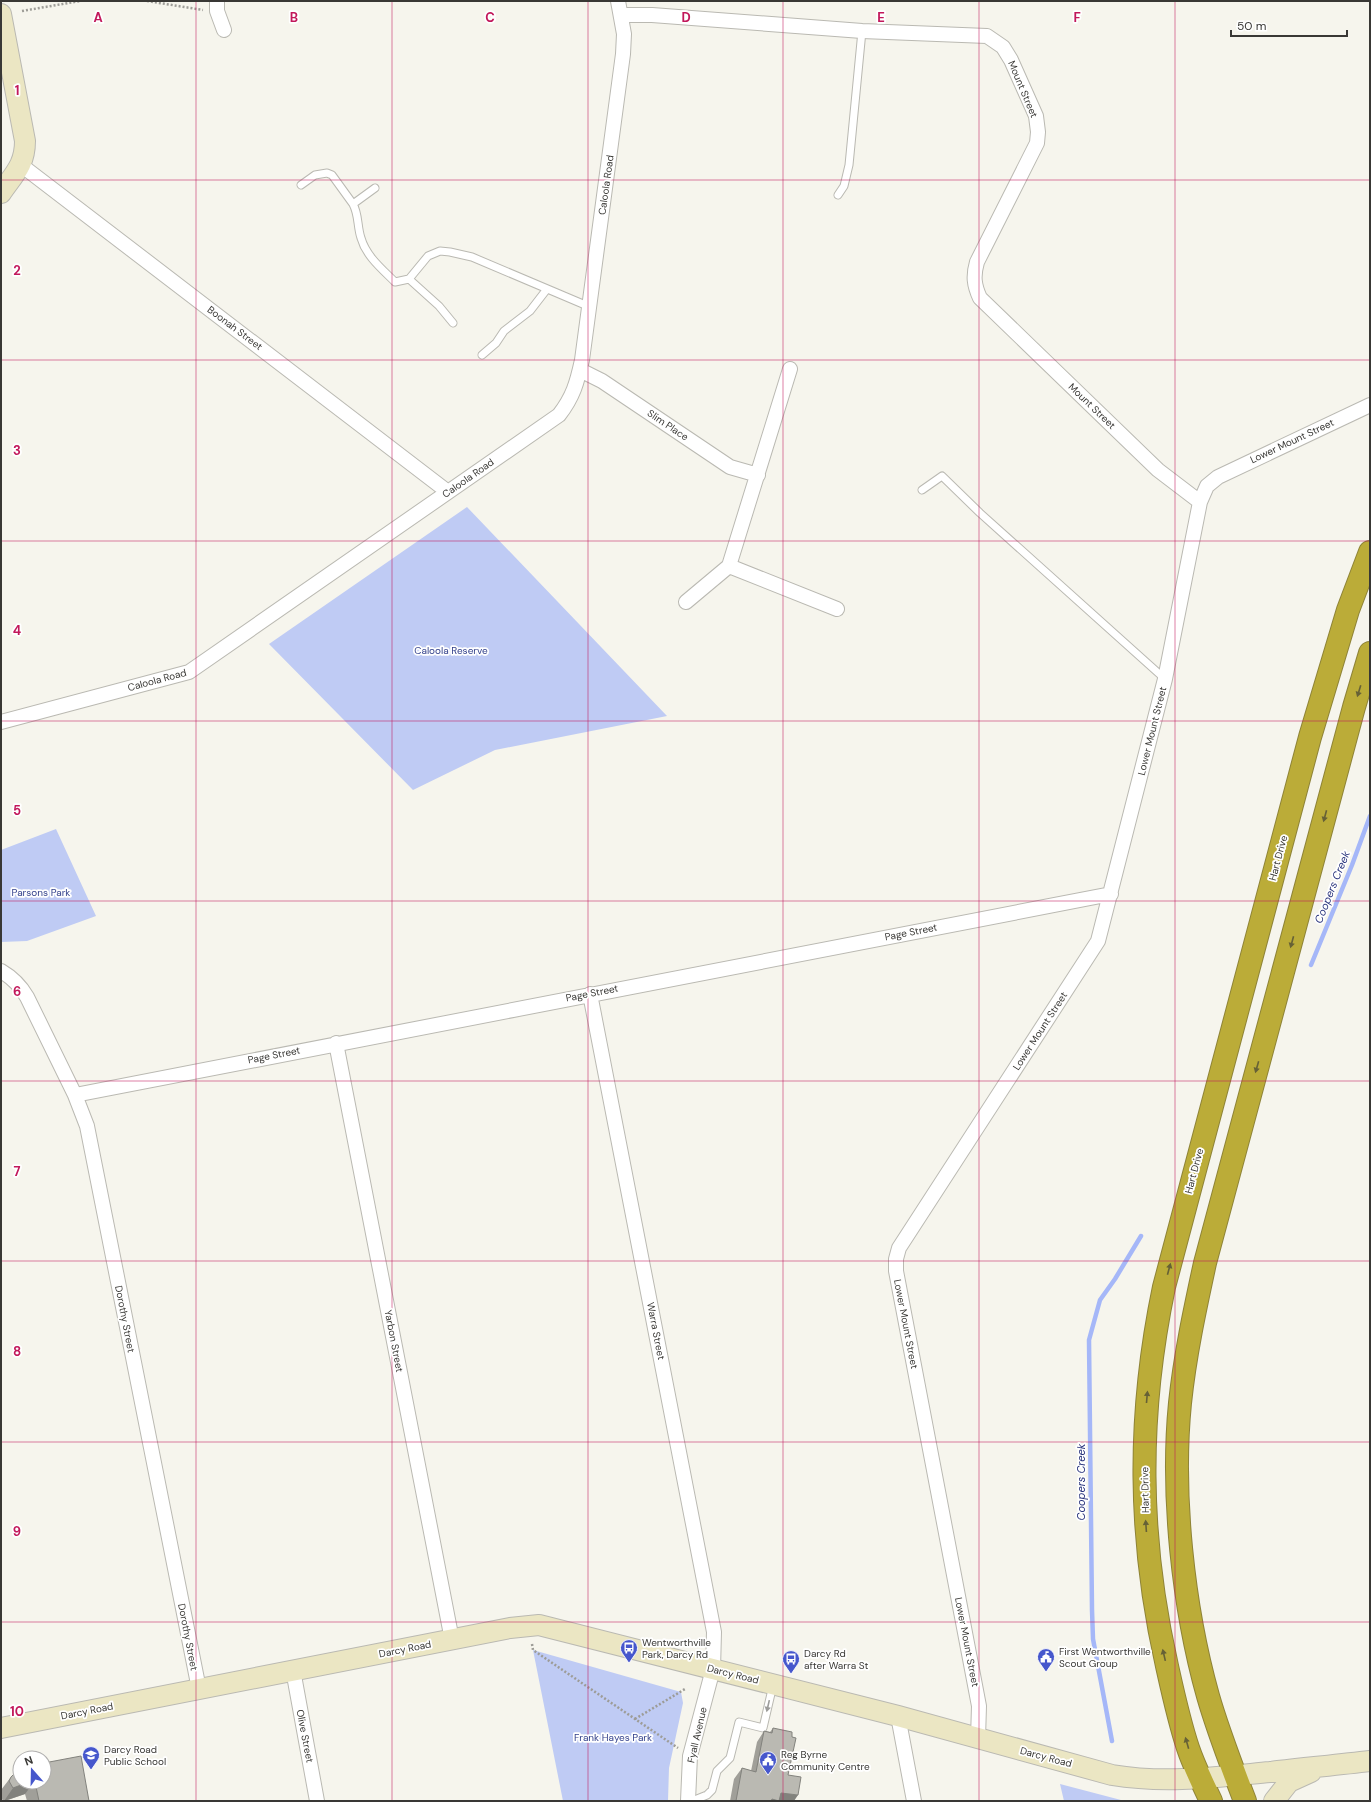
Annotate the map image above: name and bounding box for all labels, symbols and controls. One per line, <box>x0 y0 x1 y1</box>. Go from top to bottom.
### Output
text: A <box>93 9 103 26</box>
text: B <box>290 9 298 26</box>
text: C <box>485 9 495 26</box>
text: D <box>681 9 691 26</box>
text: E <box>877 9 885 26</box>
text: F <box>1073 9 1081 26</box>
scale bar <box>1231 12 1347 38</box>
text: 50 m <box>1237 18 1266 34</box>
street label: Mount Street <box>1005 59 1041 120</box>
text: 1 <box>15 82 19 99</box>
street label: Caloola Road <box>595 154 617 216</box>
text: 2 <box>13 262 21 279</box>
street label: Boonah Street <box>205 303 265 353</box>
street label: Mount Street <box>1066 380 1118 432</box>
street label: Slim Place <box>645 407 691 444</box>
street label: Lower Mount Street <box>1248 416 1336 466</box>
text: 3 <box>13 442 21 459</box>
street label: Caloola Road <box>440 455 496 501</box>
text: 4 <box>13 622 21 639</box>
park label: Caloola Reserve <box>414 644 488 657</box>
street label: Caloola Road <box>126 666 188 694</box>
street label: Lower Mount Street <box>1135 685 1169 777</box>
one-way arrow <box>1356 685 1362 697</box>
text: 5 <box>13 802 21 819</box>
one-way arrow <box>1322 811 1328 823</box>
street label: Hart Drive <box>1266 834 1290 882</box>
water label: Coopers Creek <box>1311 848 1353 925</box>
park label: Parsons Park <box>12 886 70 899</box>
street label: Page Street <box>884 921 938 943</box>
one-way arrow <box>1289 936 1295 948</box>
street label: Page Street <box>565 982 619 1004</box>
text: 6 <box>13 983 21 1000</box>
street label: Lower Mount Street <box>1010 989 1070 1073</box>
street label: Page Street <box>247 1044 301 1066</box>
one-way arrow <box>1254 1061 1260 1073</box>
street label: Hart Drive <box>1182 1147 1206 1195</box>
text: 7 <box>14 1163 21 1180</box>
one-way arrow <box>1166 1262 1172 1275</box>
street label: Lower Mount Street <box>891 1278 921 1370</box>
street label: Dorothy Street <box>112 1284 138 1354</box>
street label: Warra Street <box>644 1301 668 1361</box>
street label: Yarbon Street <box>382 1309 406 1373</box>
text: 8 <box>13 1343 21 1360</box>
one-way arrow <box>1144 1391 1151 1403</box>
water label: Coopers Creek <box>1074 1443 1088 1520</box>
street label: Hart Drive <box>1138 1466 1152 1513</box>
one-way arrow <box>1142 1520 1149 1532</box>
text: 9 <box>13 1523 21 1540</box>
street label: Lower Mount Street <box>952 1596 982 1688</box>
street label: Dorothy Street <box>175 1602 201 1672</box>
place label: Wentworthville Park, Darcy Rd <box>642 1636 711 1661</box>
street label: Darcy Road <box>378 1638 432 1660</box>
bus stop icon: Wentworthville Park, Darcy Rd <box>619 1638 639 1663</box>
place label: First Wentworthville Scout Group <box>1059 1645 1151 1670</box>
place label: Darcy Rd after Warra St <box>804 1647 869 1672</box>
public building icon: First Wentworthville Scout Group <box>1036 1647 1056 1672</box>
bus stop icon: Darcy Rd after Warra St <box>781 1649 801 1674</box>
one-way arrow <box>1161 1649 1167 1661</box>
street label: Darcy Road <box>706 1661 760 1687</box>
street label: Darcy Road <box>60 1700 114 1722</box>
one-way arrow <box>765 1700 771 1712</box>
text: 10 <box>10 1703 24 1720</box>
street label: Fyall Avenue <box>684 1705 710 1764</box>
street label: Olive Street <box>293 1708 317 1764</box>
park label: Frank Hayes Park <box>574 1731 652 1744</box>
one-way arrow <box>1184 1737 1190 1749</box>
place label: Darcy Road Public School <box>104 1743 166 1768</box>
street label: Darcy Road <box>1019 1744 1073 1770</box>
school or university icon: Darcy Road Public School <box>81 1745 101 1770</box>
place label: Reg Byrne Community Centre <box>781 1748 870 1773</box>
north arrow <box>12 1750 52 1790</box>
public building icon: Reg Byrne Community Centre <box>758 1750 778 1775</box>
text: N <box>22 1753 35 1769</box>

